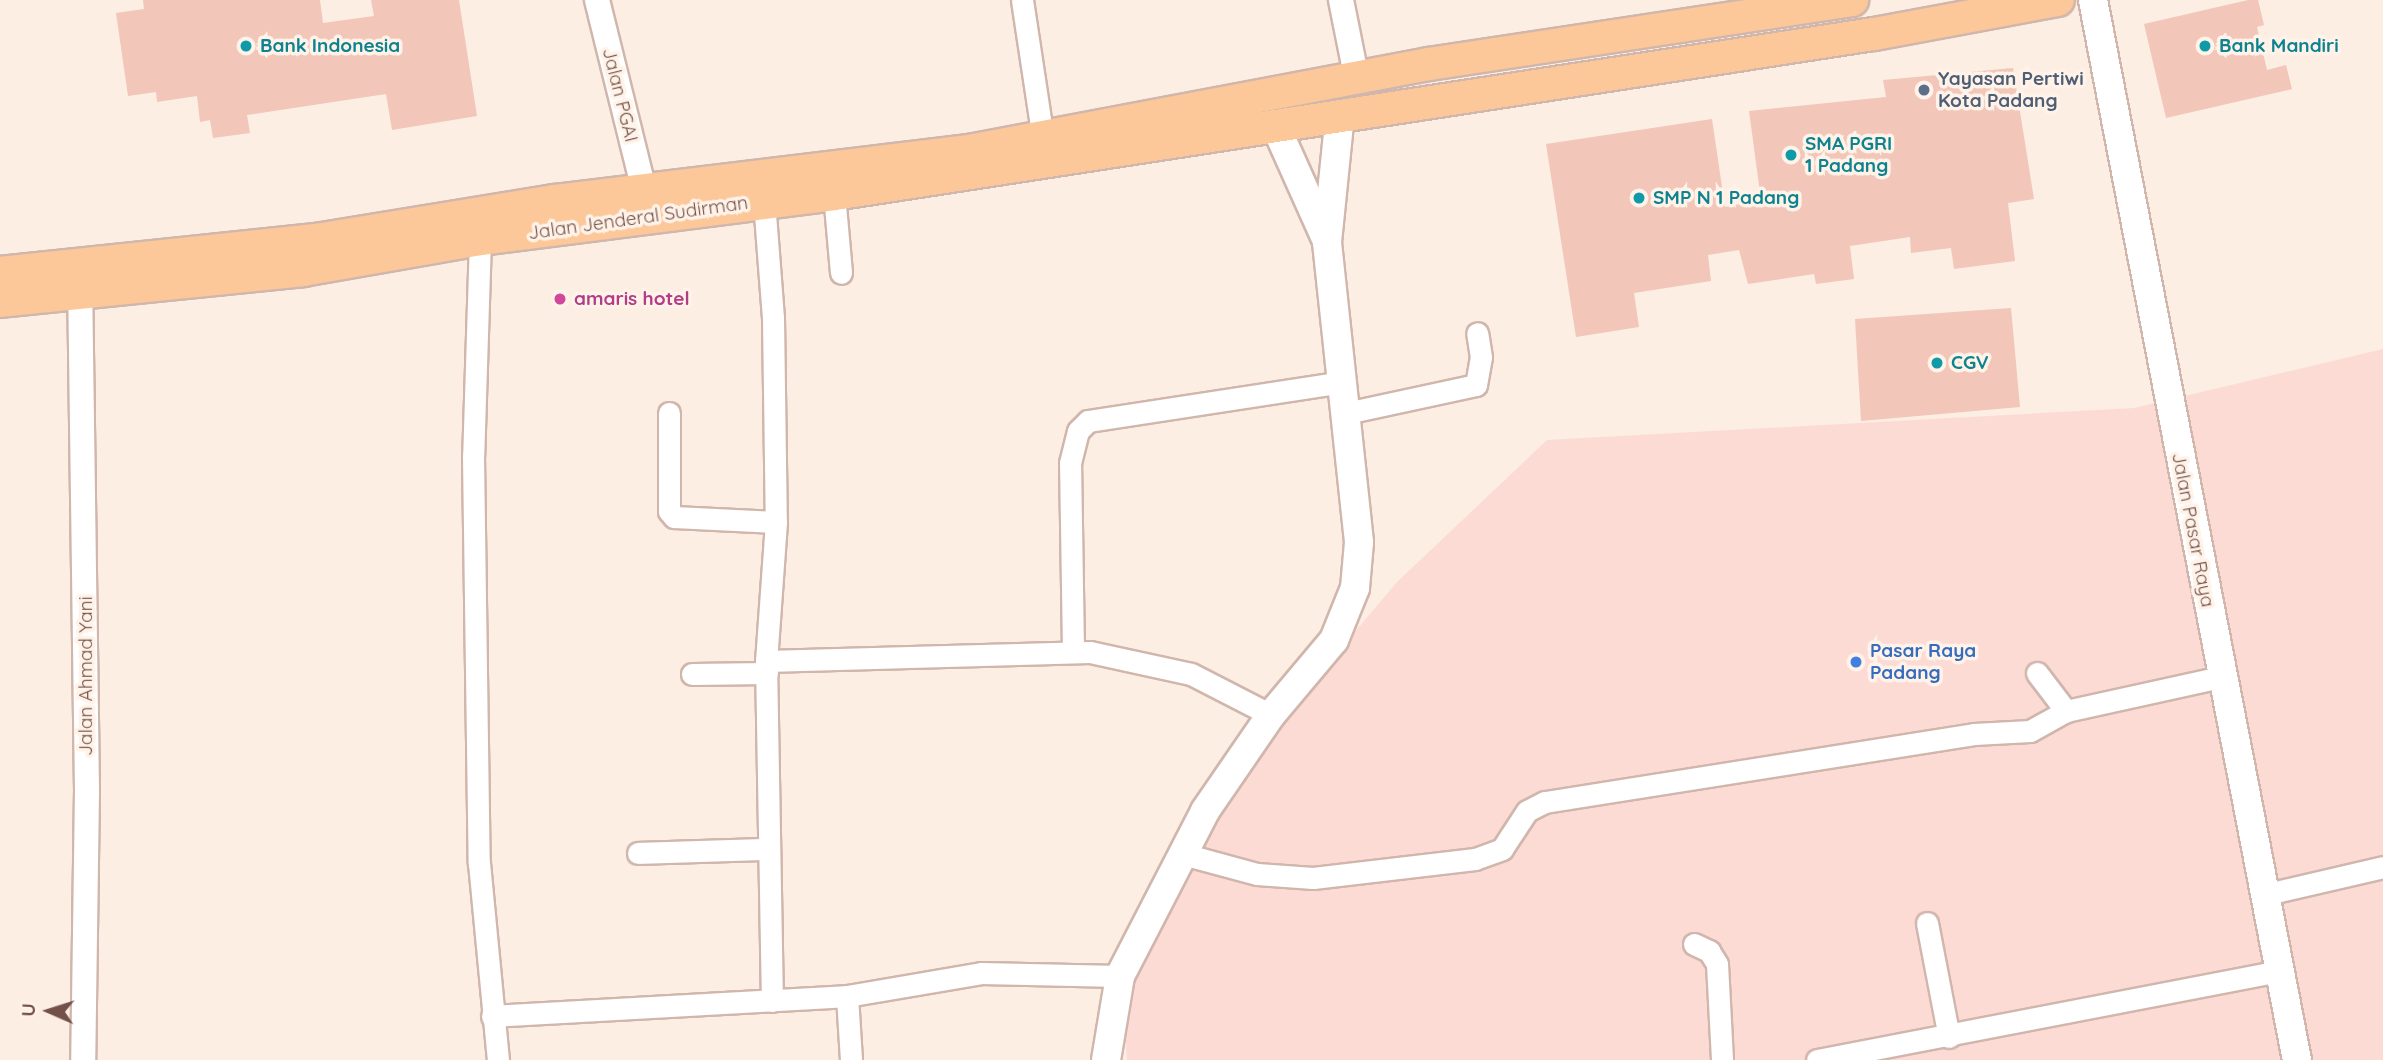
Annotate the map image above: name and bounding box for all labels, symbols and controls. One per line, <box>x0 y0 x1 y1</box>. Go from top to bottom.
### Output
place label: Bank Indonesia <box>260 35 400 57</box>
place label: Bank Mandiri <box>2219 35 2339 57</box>
marker: Bank Indonesia <box>238 38 254 54</box>
marker: Bank Mandiri <box>2197 38 2213 54</box>
street label: Jalan PGAI <box>597 46 643 144</box>
place label: Yayasan Pertiwi Kota Padang <box>1938 68 2084 112</box>
marker: Yayasan Pertiwi Kota Padang <box>1916 82 1932 98</box>
place label: SMA PGRI 1 Padang <box>1805 133 1892 177</box>
marker: SMA PGRI 1 Padang <box>1783 147 1799 163</box>
place label: SMP N 1 Padang <box>1653 187 1799 209</box>
marker: SMP N 1 Padang <box>1631 190 1647 206</box>
street label: Jalan Jenderal Sudirman <box>527 191 749 245</box>
place label: amaris hotel <box>574 288 690 310</box>
marker: amaris hotel <box>552 291 568 307</box>
place label: CGV <box>1951 352 1989 374</box>
marker: CGV <box>1929 355 1945 371</box>
street label: Jalan Pasar Raya <box>2167 451 2219 609</box>
street label: Jalan Ahmad Yani <box>75 596 97 756</box>
place label: Pasar Raya Padang <box>1870 640 1976 684</box>
marker: Pasar Raya Padang <box>1848 654 1864 670</box>
north arrow <box>14 976 84 1046</box>
text: U <box>16 1003 40 1017</box>

